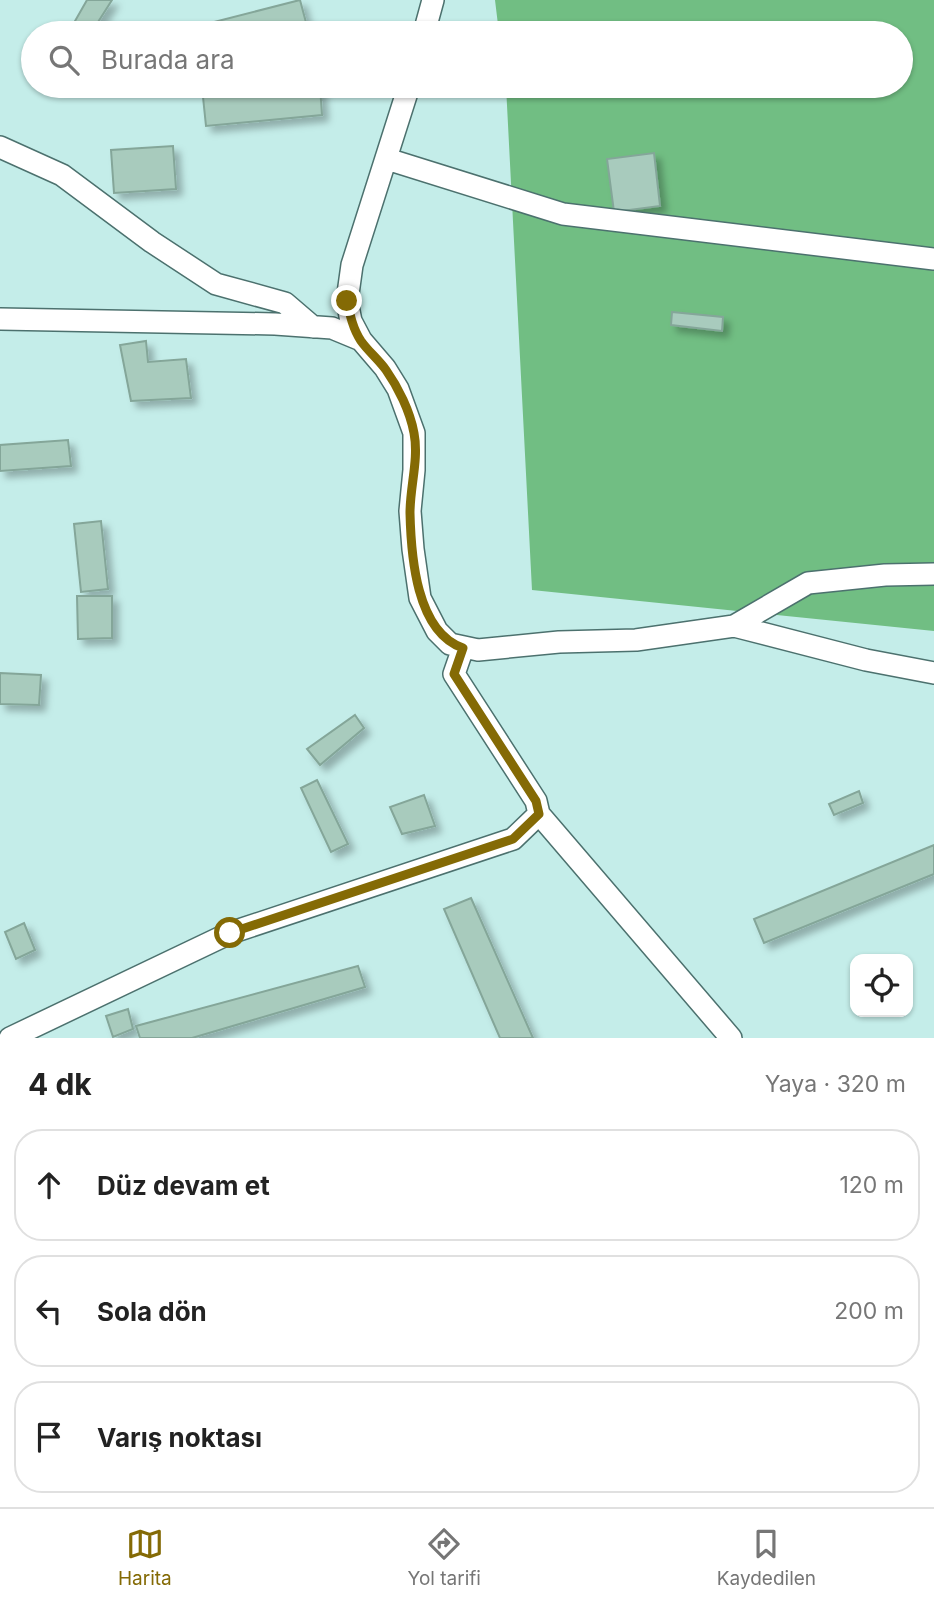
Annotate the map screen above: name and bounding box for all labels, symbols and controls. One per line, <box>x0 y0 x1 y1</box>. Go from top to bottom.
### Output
search box <box>21 21 913 98</box>
icon: search <box>45 41 83 79</box>
text: Burada ara <box>101 44 235 75</box>
route end <box>331 285 362 316</box>
route start <box>214 917 245 948</box>
map controls <box>850 954 913 1017</box>
button: locate <box>850 954 913 1017</box>
text: 4 dk <box>28 1066 92 1102</box>
text: Yaya · 320 m <box>765 1070 906 1098</box>
icon: ahead <box>30 1166 68 1204</box>
text: Düz devam et <box>97 1170 270 1201</box>
text: 120 m <box>839 1171 904 1199</box>
icon: left <box>30 1292 68 1330</box>
text: Sola dön <box>97 1296 207 1327</box>
text: 200 m <box>834 1297 904 1325</box>
icon: arrive <box>30 1418 68 1456</box>
text: Varış noktası <box>97 1422 262 1453</box>
tab: Harita <box>118 1525 172 1590</box>
tab: Yol tarifi <box>408 1525 481 1590</box>
tab: Kaydedilen <box>717 1525 816 1590</box>

